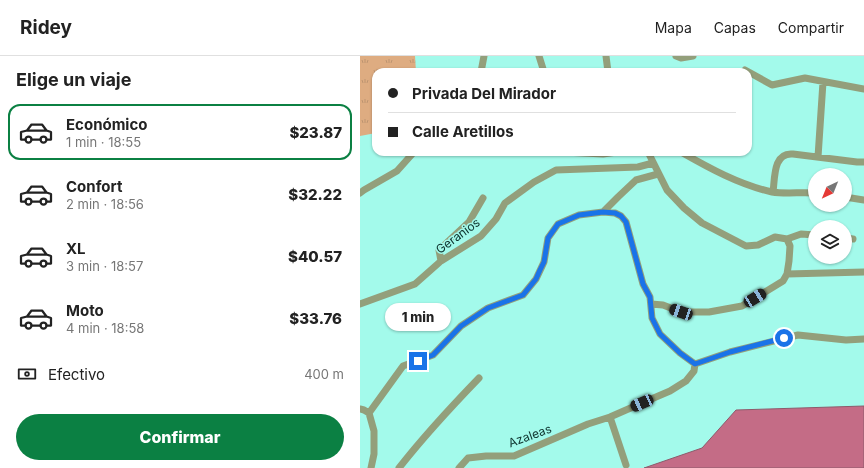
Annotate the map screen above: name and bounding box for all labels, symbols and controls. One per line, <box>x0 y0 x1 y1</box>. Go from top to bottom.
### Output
text: Ridey <box>20 16 72 39</box>
text: Mapa <box>655 19 692 36</box>
text: Capas <box>714 19 756 36</box>
text: Compartir <box>778 19 844 36</box>
text: Elige un viaje <box>16 69 131 90</box>
text: Privada Del Mirador <box>412 84 556 103</box>
icon: car <box>18 114 54 150</box>
text: Económico <box>66 115 147 134</box>
text: Calle Aretillos <box>412 122 514 141</box>
text: $23.87 <box>289 123 342 142</box>
text: 1 min · 18:55 <box>66 134 141 150</box>
north arrow <box>808 168 852 212</box>
map controls <box>808 168 852 264</box>
icon: car <box>18 176 54 212</box>
text: Confort <box>66 177 122 196</box>
text: $32.22 <box>288 185 342 204</box>
text: 2 min · 18:56 <box>66 196 144 212</box>
street label: Geranios <box>433 215 483 257</box>
button: layers <box>808 220 852 264</box>
icon: car <box>18 238 54 274</box>
text: XL <box>66 239 86 258</box>
text: $40.57 <box>288 247 342 266</box>
text: 3 min · 18:57 <box>66 258 143 274</box>
car <box>742 287 768 309</box>
icon: car <box>18 300 54 336</box>
text: Moto <box>66 301 104 320</box>
car <box>668 302 694 322</box>
callout: 1 min <box>385 303 451 331</box>
text: $33.76 <box>289 309 342 328</box>
text: 1 min <box>402 309 434 325</box>
text: 4 min · 18:58 <box>66 320 144 336</box>
route start <box>775 329 793 347</box>
route end <box>409 352 427 370</box>
icon: cash <box>16 363 38 385</box>
text: Efectivo <box>48 365 105 384</box>
text: 400 m <box>304 366 344 382</box>
car <box>629 393 655 413</box>
button: Confirmar <box>16 414 344 460</box>
street label: Azaleas <box>506 421 553 450</box>

